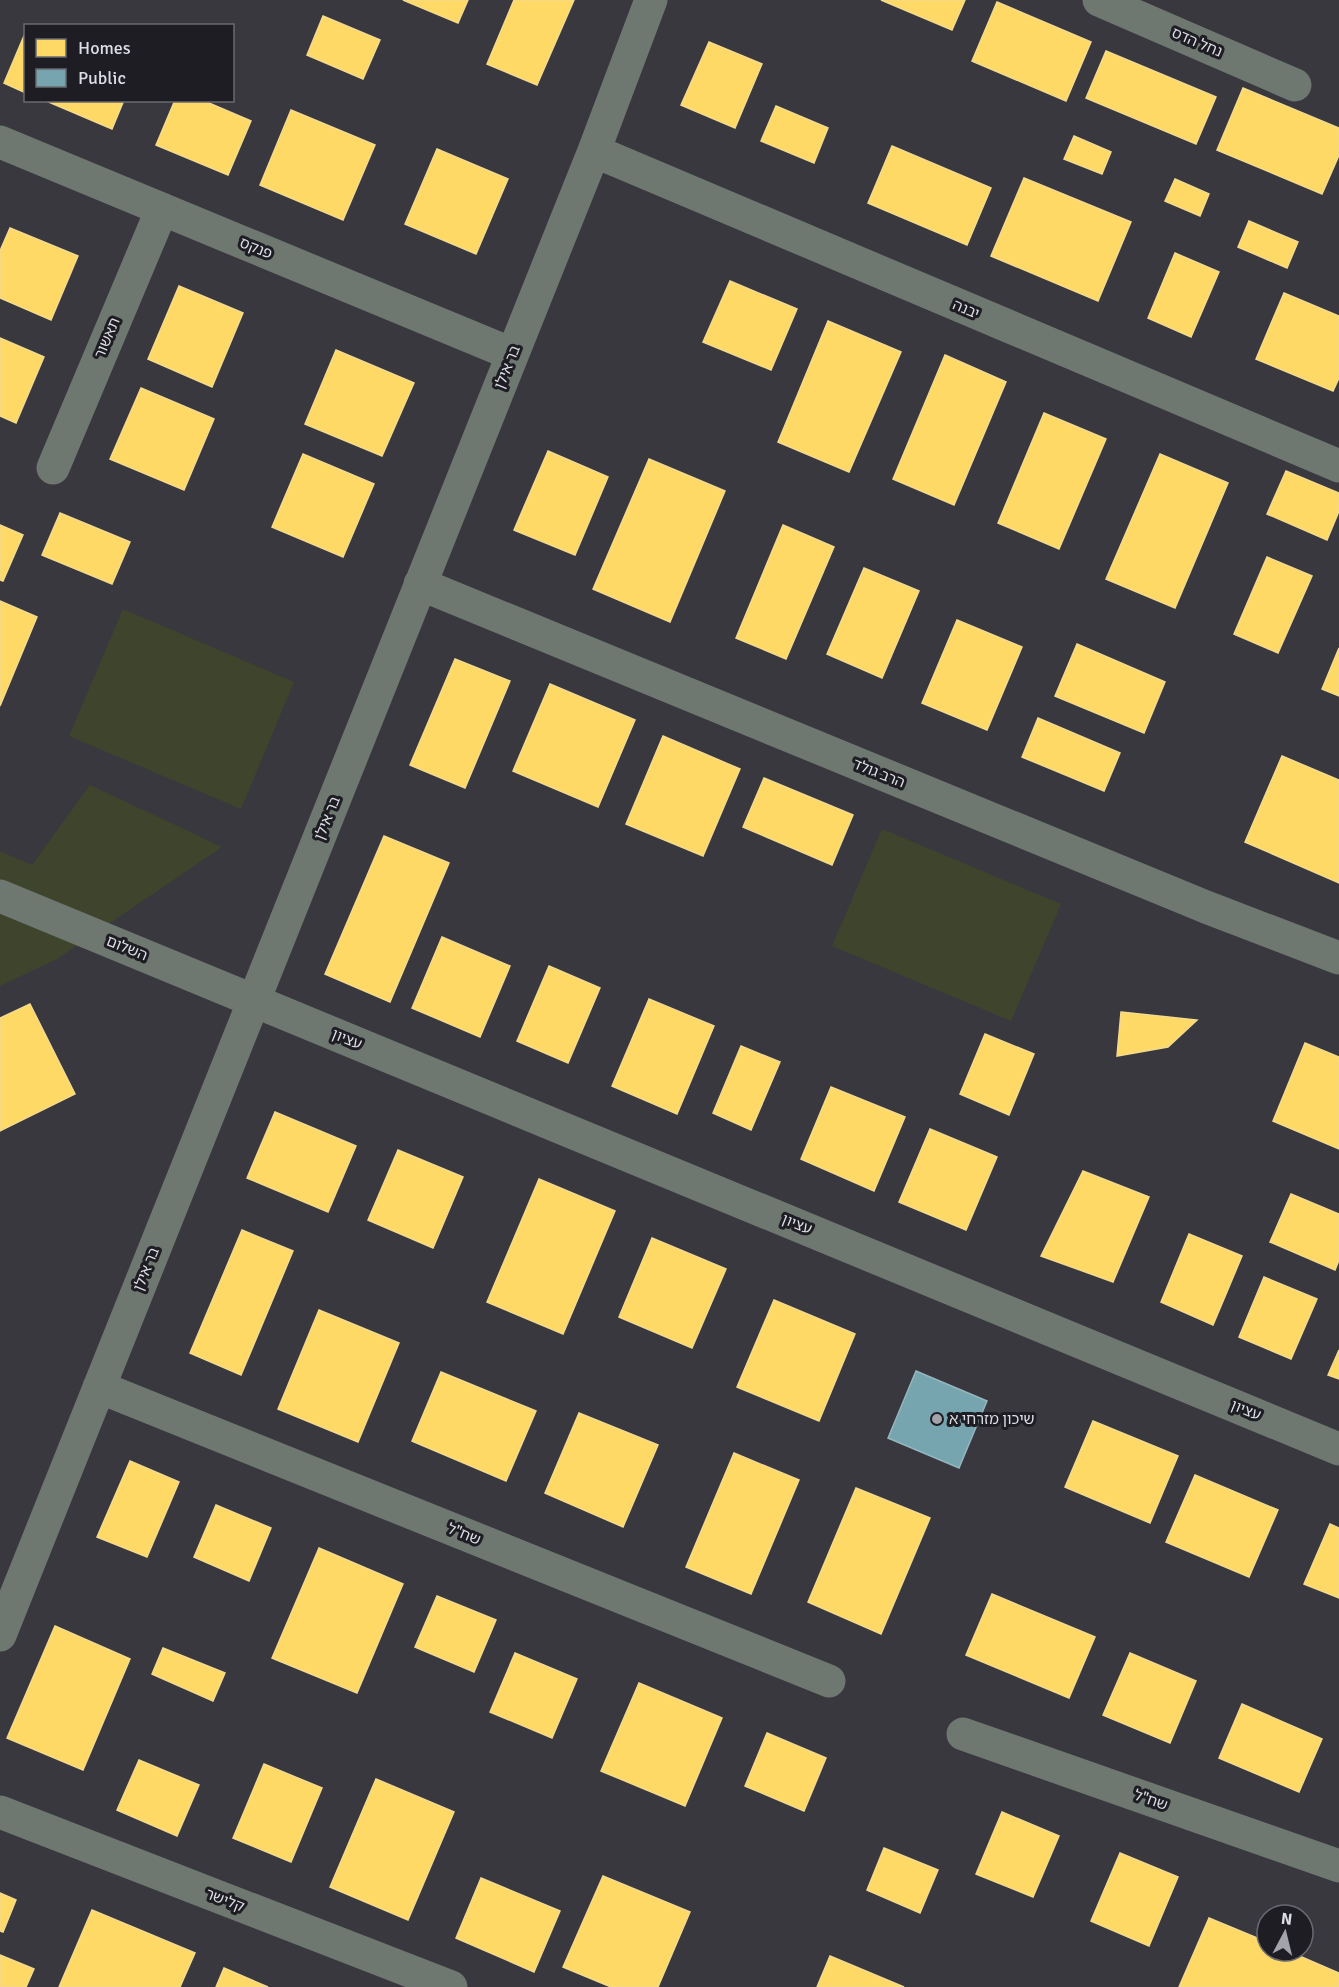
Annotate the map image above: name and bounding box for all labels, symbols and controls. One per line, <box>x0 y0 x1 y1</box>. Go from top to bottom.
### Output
street label: נחל הדס <box>1169 23 1225 61</box>
legend <box>24 24 234 102</box>
text: Homes <box>78 37 131 59</box>
text: Public <box>78 67 126 89</box>
street label: פנקס <box>237 233 275 263</box>
street label: יבנה <box>950 295 982 323</box>
street label: תאשור <box>90 315 124 361</box>
street label: בר אילן <box>490 342 524 392</box>
street label: הרב גולד <box>850 754 908 792</box>
street label: בר אילן <box>310 793 344 843</box>
street label: השלום <box>104 932 150 964</box>
street label: עציון <box>329 1025 365 1053</box>
street label: עציון <box>779 1210 815 1238</box>
street label: בר אילן <box>129 1244 163 1294</box>
street label: עציון <box>1228 1396 1264 1424</box>
place label: שיכון מזרחי א <box>949 1410 1035 1428</box>
marker: שיכון מזרחי א <box>930 1412 944 1426</box>
street label: שח"ל <box>445 1519 483 1549</box>
street label: שח"ל <box>1132 1786 1170 1814</box>
street label: קלישר <box>203 1884 247 1916</box>
north arrow <box>1255 1903 1315 1963</box>
text: N <box>1280 1909 1293 1930</box>

